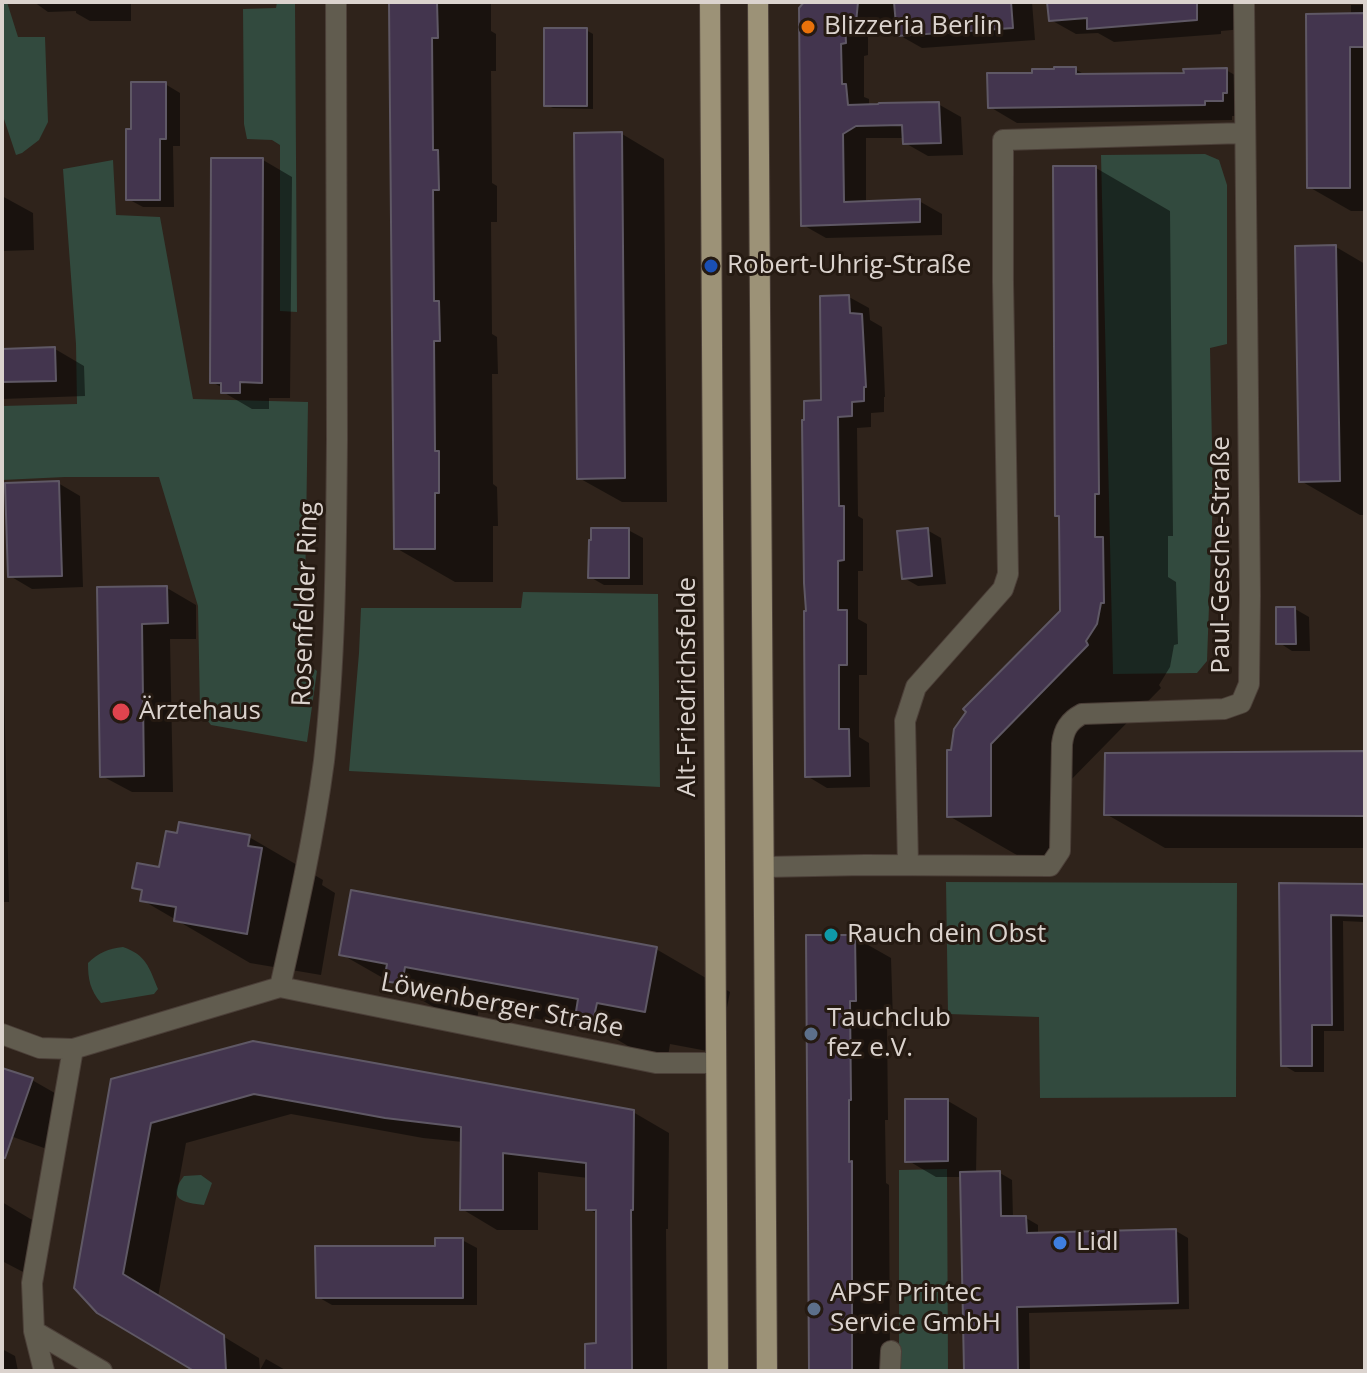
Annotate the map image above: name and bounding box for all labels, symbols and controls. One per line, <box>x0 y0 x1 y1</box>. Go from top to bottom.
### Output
place label: Blizzeria Berlin <box>824 11 1002 43</box>
marker: Blizzeria Berlin <box>799 18 817 36</box>
place label: Robert-Uhrig-Straße <box>727 250 971 282</box>
marker: Robert-Uhrig-Straße <box>702 257 720 275</box>
street label: Paul-Gesche-Straße <box>1206 436 1238 674</box>
street label: Rosenfelder Ring <box>287 501 325 707</box>
street label: Alt-Friedrichsfelde <box>672 577 704 797</box>
place label: Ärztehaus <box>139 696 261 728</box>
marker: Ärztehaus <box>110 701 132 723</box>
place label: Rauch dein Obst <box>847 919 1046 951</box>
marker: Rauch dein Obst <box>822 926 840 944</box>
street label: Löwenberger Straße <box>378 967 626 1045</box>
place label: Tauchclub fez e.V. <box>827 1003 951 1064</box>
marker: Tauchclub fez e.V. <box>802 1025 820 1043</box>
place label: Lidl <box>1076 1227 1119 1259</box>
marker: Lidl <box>1051 1234 1069 1252</box>
place label: APSF Printec Service GmbH <box>830 1278 1001 1340</box>
marker: APSF Printec Service GmbH <box>805 1300 823 1318</box>

